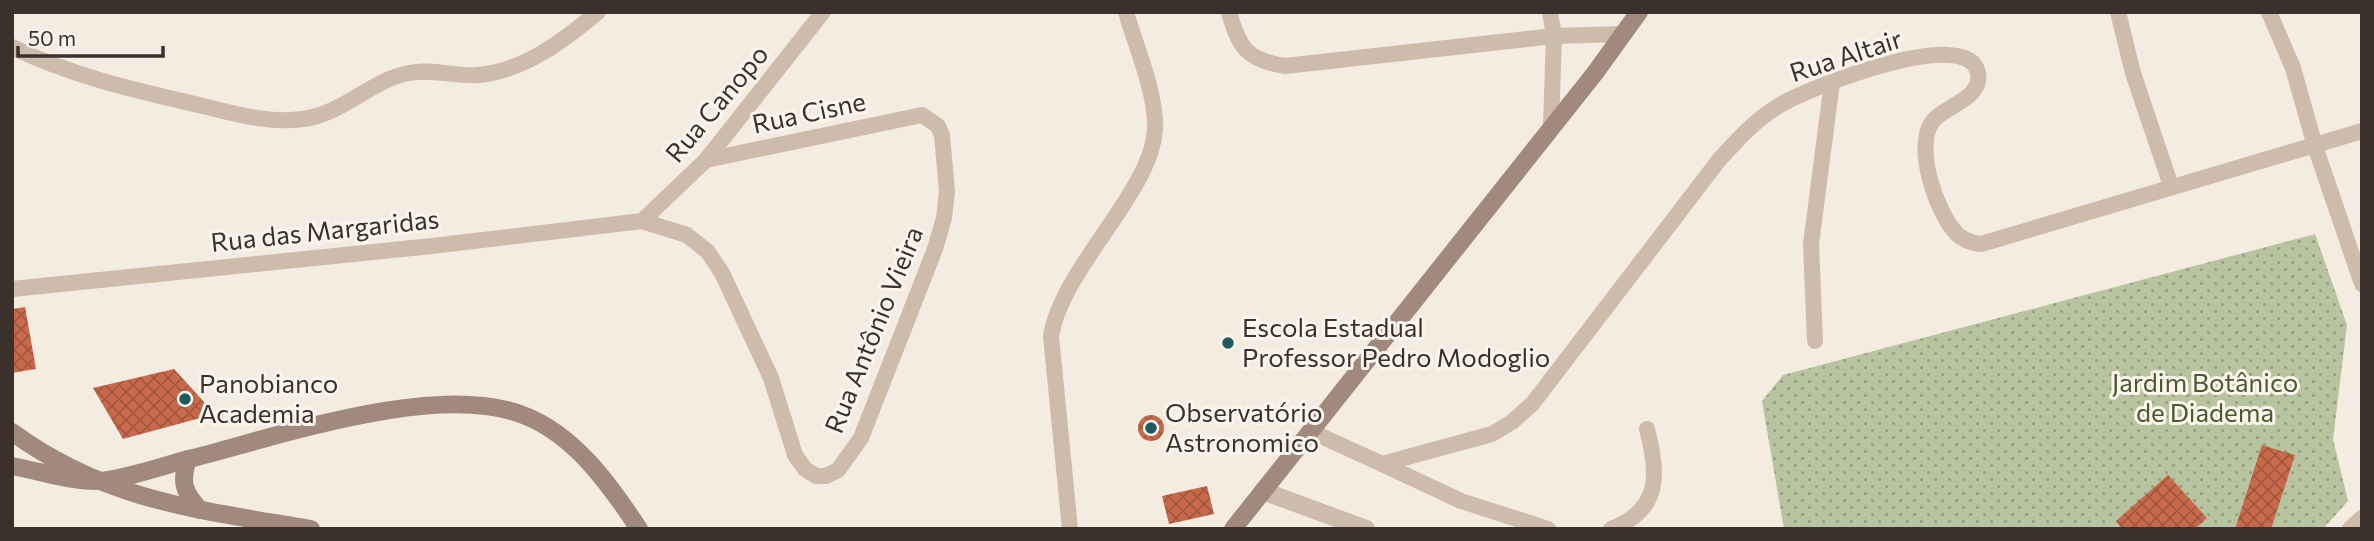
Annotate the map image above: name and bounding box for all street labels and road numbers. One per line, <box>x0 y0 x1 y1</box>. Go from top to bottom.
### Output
street label: Rua Altair <box>1785 22 1906 87</box>
street label: Rua Canopo <box>658 38 774 168</box>
street label: Rua Cisne <box>749 84 868 139</box>
street label: Rua das Margaridas <box>209 202 441 257</box>
street label: Rua Antônio Vieira <box>817 222 928 437</box>

